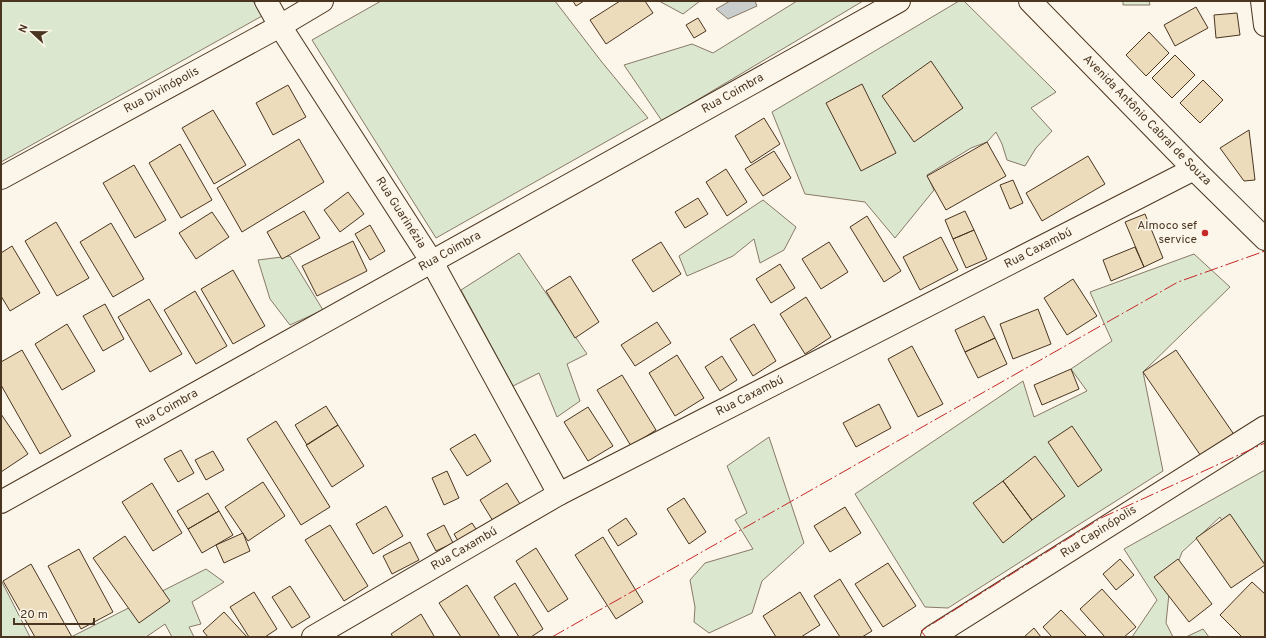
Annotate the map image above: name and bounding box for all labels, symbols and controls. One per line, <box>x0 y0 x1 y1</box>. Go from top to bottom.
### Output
north arrow <box>12 12 52 52</box>
text: N <box>16 22 32 35</box>
street label: Avenida Antônio Cabral de Souza <box>1079 52 1214 189</box>
street label: Rua Divinópolis <box>121 63 202 117</box>
street label: Rua Coimbra <box>699 70 767 118</box>
street label: Rua Guarinézia <box>371 174 429 252</box>
place label: Almoco sef service <box>1137 218 1197 248</box>
street label: Rua Caxambú <box>1002 225 1075 273</box>
street label: Rua Coimbra <box>416 228 484 275</box>
marker: Almoco sef service <box>1200 228 1210 238</box>
street label: Rua Caxambú <box>713 372 787 420</box>
street label: Rua Coimbra <box>133 386 201 433</box>
street label: Rua Capinópolis <box>1058 502 1140 562</box>
street label: Rua Caxambú <box>428 524 500 575</box>
scale bar <box>14 600 94 626</box>
text: 20 m <box>20 607 48 623</box>

